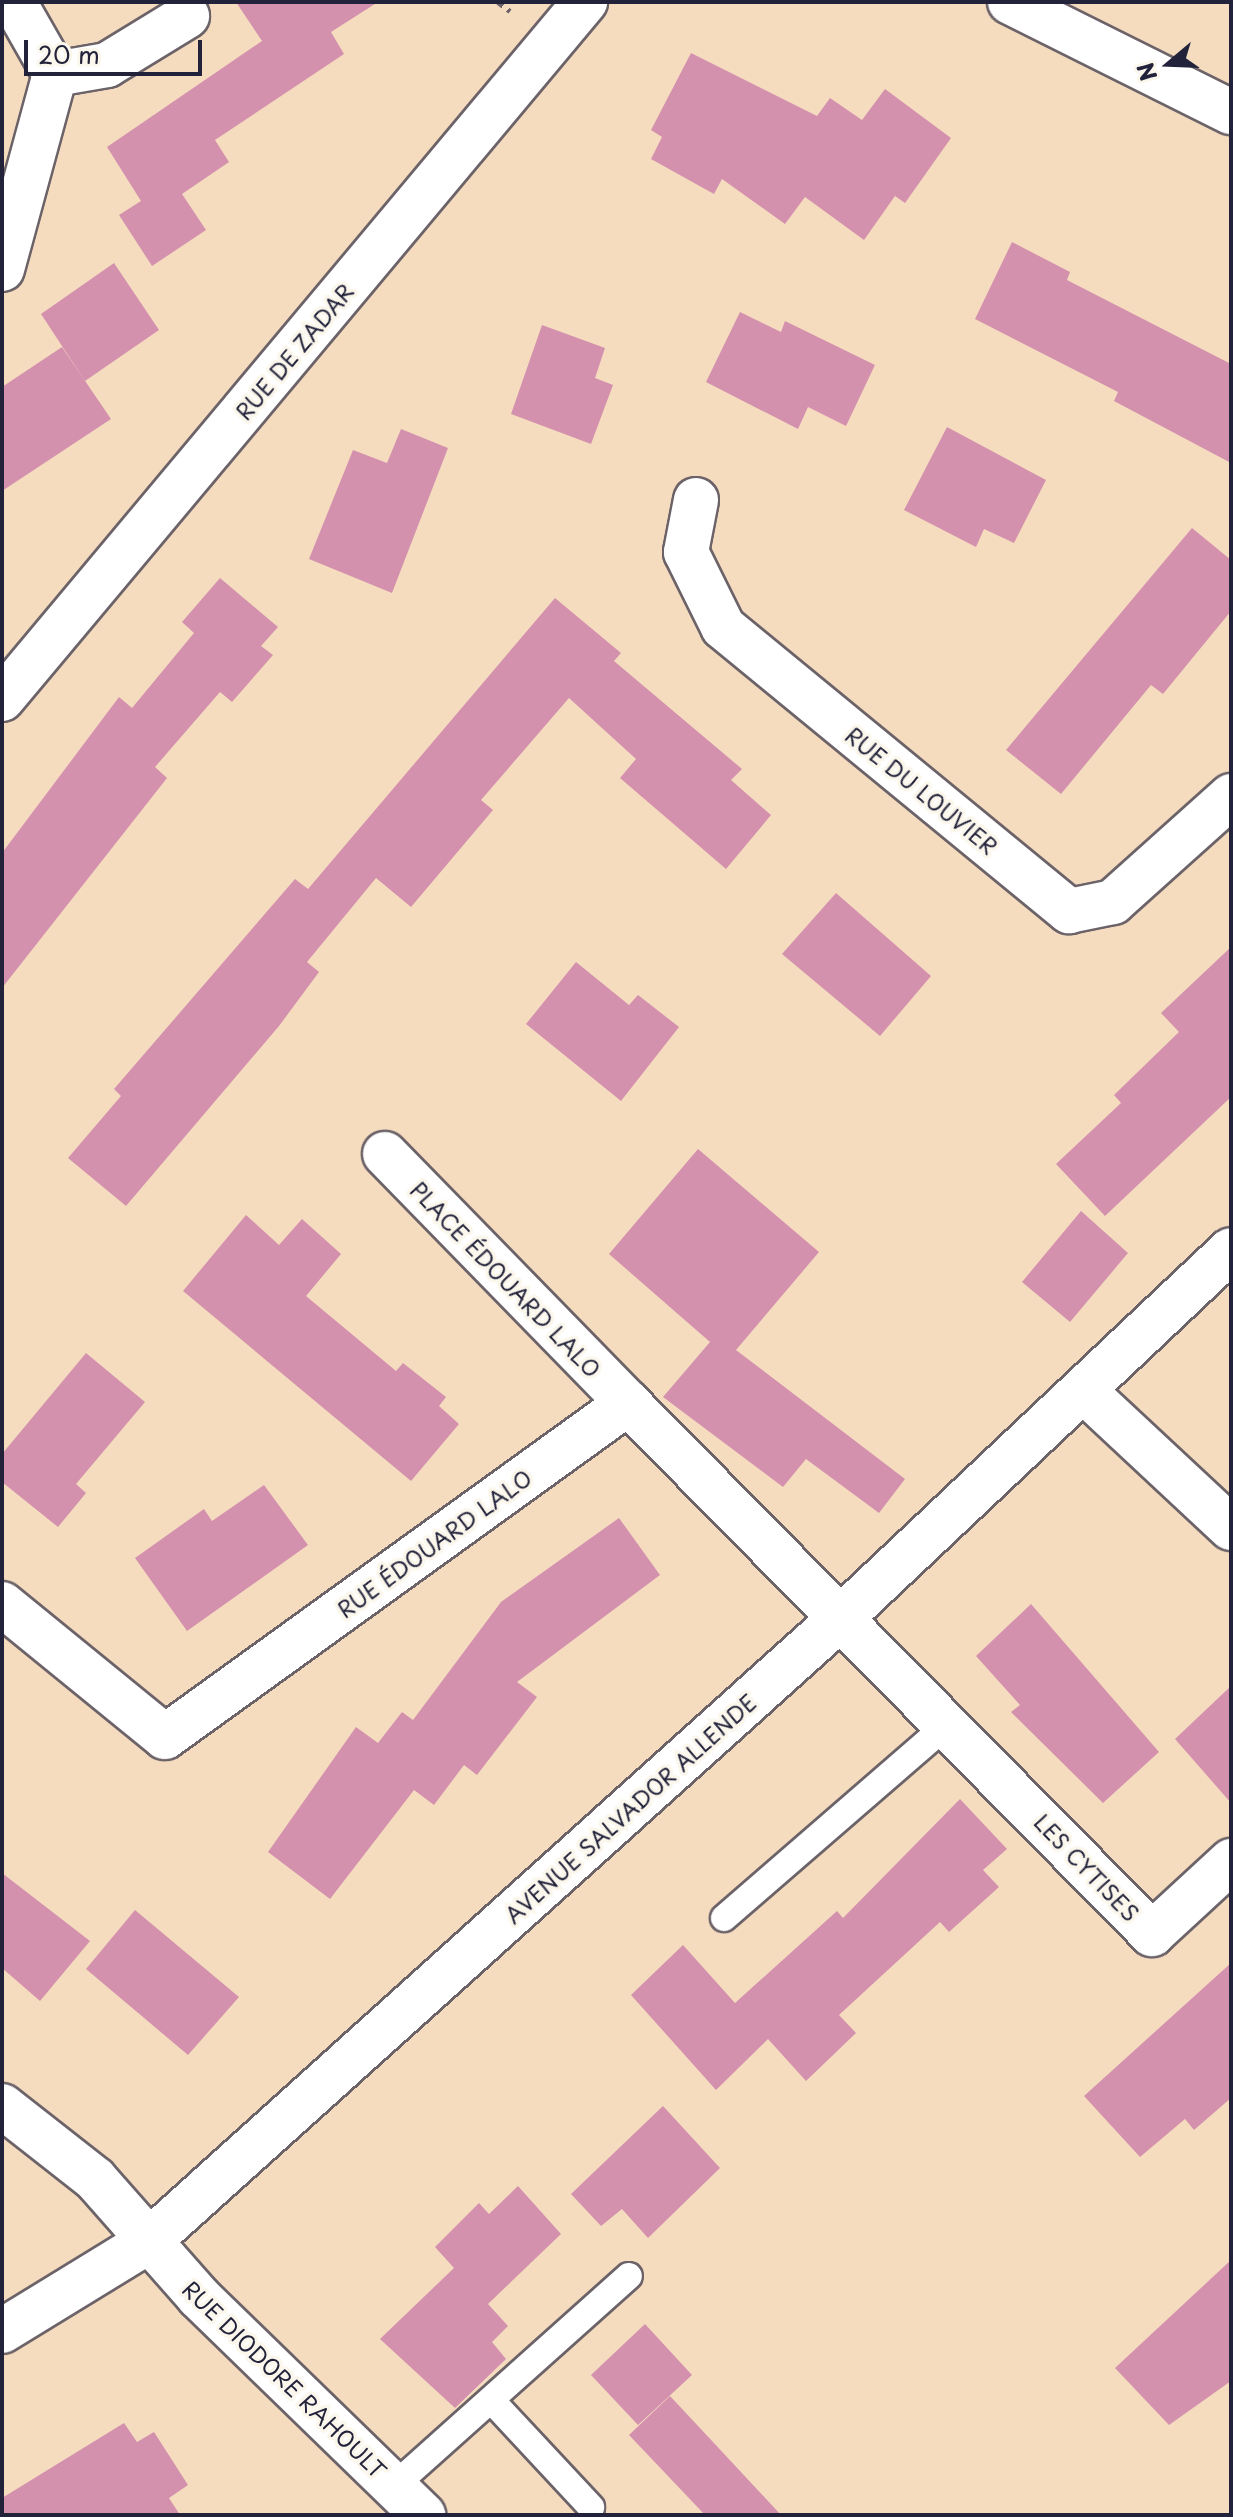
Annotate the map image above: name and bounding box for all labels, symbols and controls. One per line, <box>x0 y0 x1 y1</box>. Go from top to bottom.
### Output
scale bar <box>28 24 206 74</box>
north arrow <box>1129 24 1209 104</box>
text: 20 m <box>38 36 100 72</box>
text: N <box>1127 58 1164 86</box>
street label: RUE DE ZADAR <box>228 276 360 426</box>
street label: RUE DU LOUVIER <box>839 720 1005 860</box>
street label: PLACE ÉDOUARD LALO <box>406 1176 606 1382</box>
street label: RUE ÉDOUARD LALO <box>332 1464 536 1622</box>
street label: AVENUE SALVADOR ALLENDE <box>498 1688 762 1928</box>
street label: LES CYTISES <box>1029 1807 1145 1927</box>
street label: RUE DIODORE RAHOULT <box>177 2274 393 2484</box>

